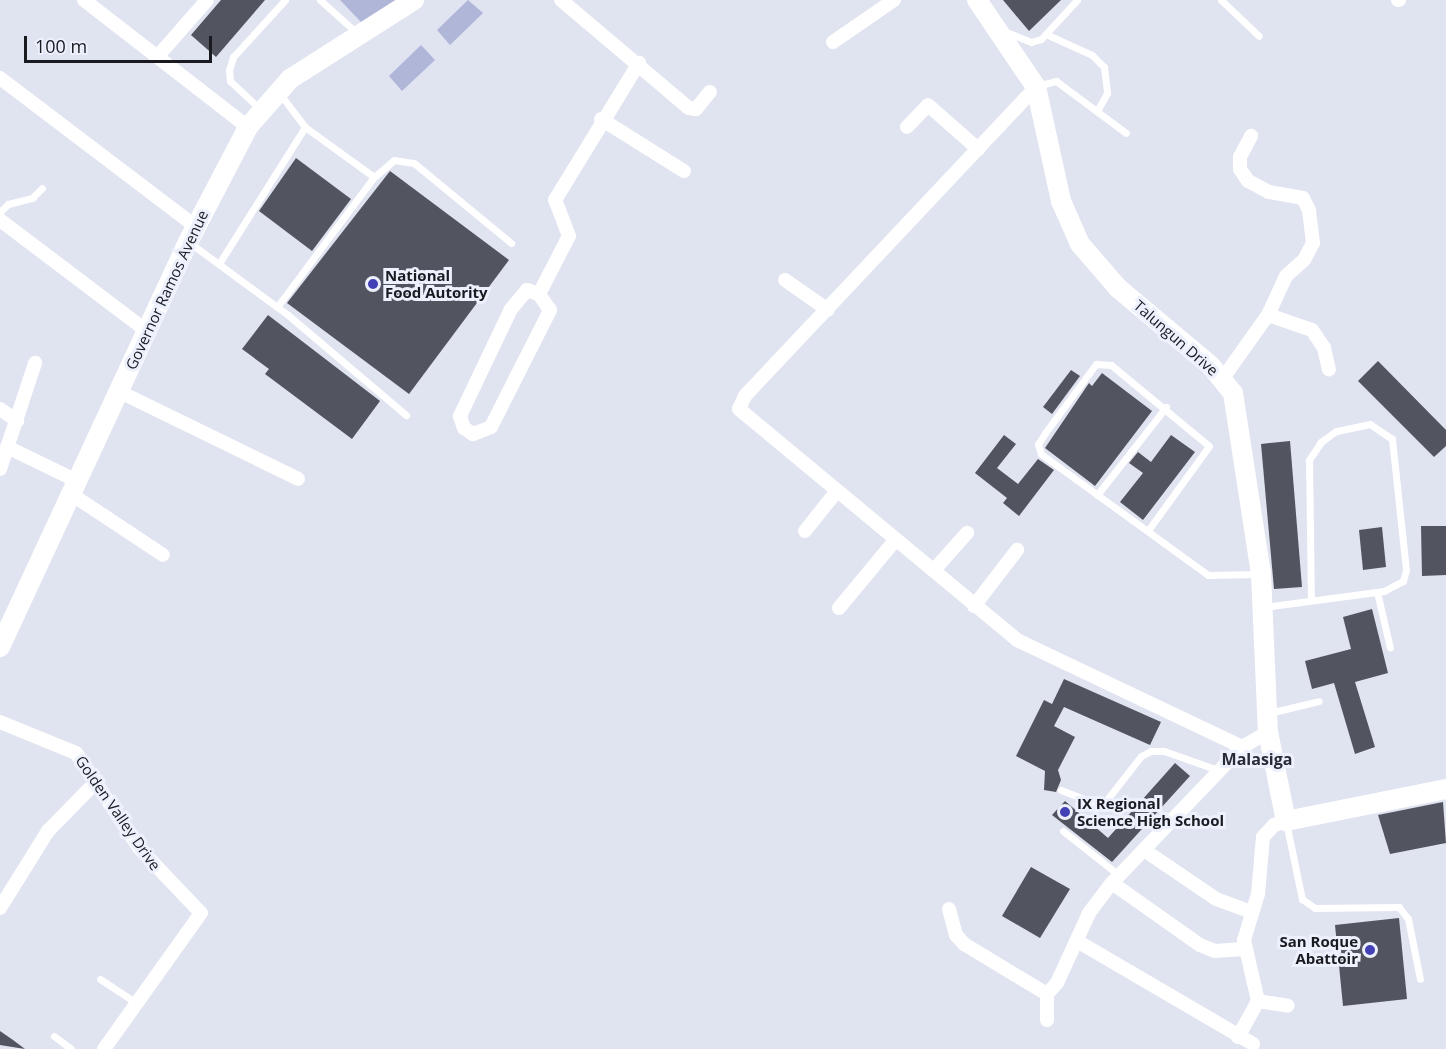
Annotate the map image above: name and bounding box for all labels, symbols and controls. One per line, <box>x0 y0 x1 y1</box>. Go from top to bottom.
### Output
scale bar <box>27 24 214 62</box>
text: 100 m <box>35 34 87 58</box>
street label: Governor Ramos Avenue <box>122 207 212 373</box>
place label: National Food Autority <box>385 266 488 301</box>
marker: National Food Autority <box>366 277 380 291</box>
street label: Talungun Drive <box>1130 296 1222 380</box>
district label: Malasiga <box>1222 749 1292 769</box>
street label: Golden Valley Drive <box>72 752 164 874</box>
place label: IX Regional Science High School <box>1077 794 1224 829</box>
marker: IX Regional Science High School <box>1058 805 1072 819</box>
place label: San Roque Abattoir <box>1280 932 1358 967</box>
marker: San Roque Abattoir <box>1363 943 1377 957</box>

